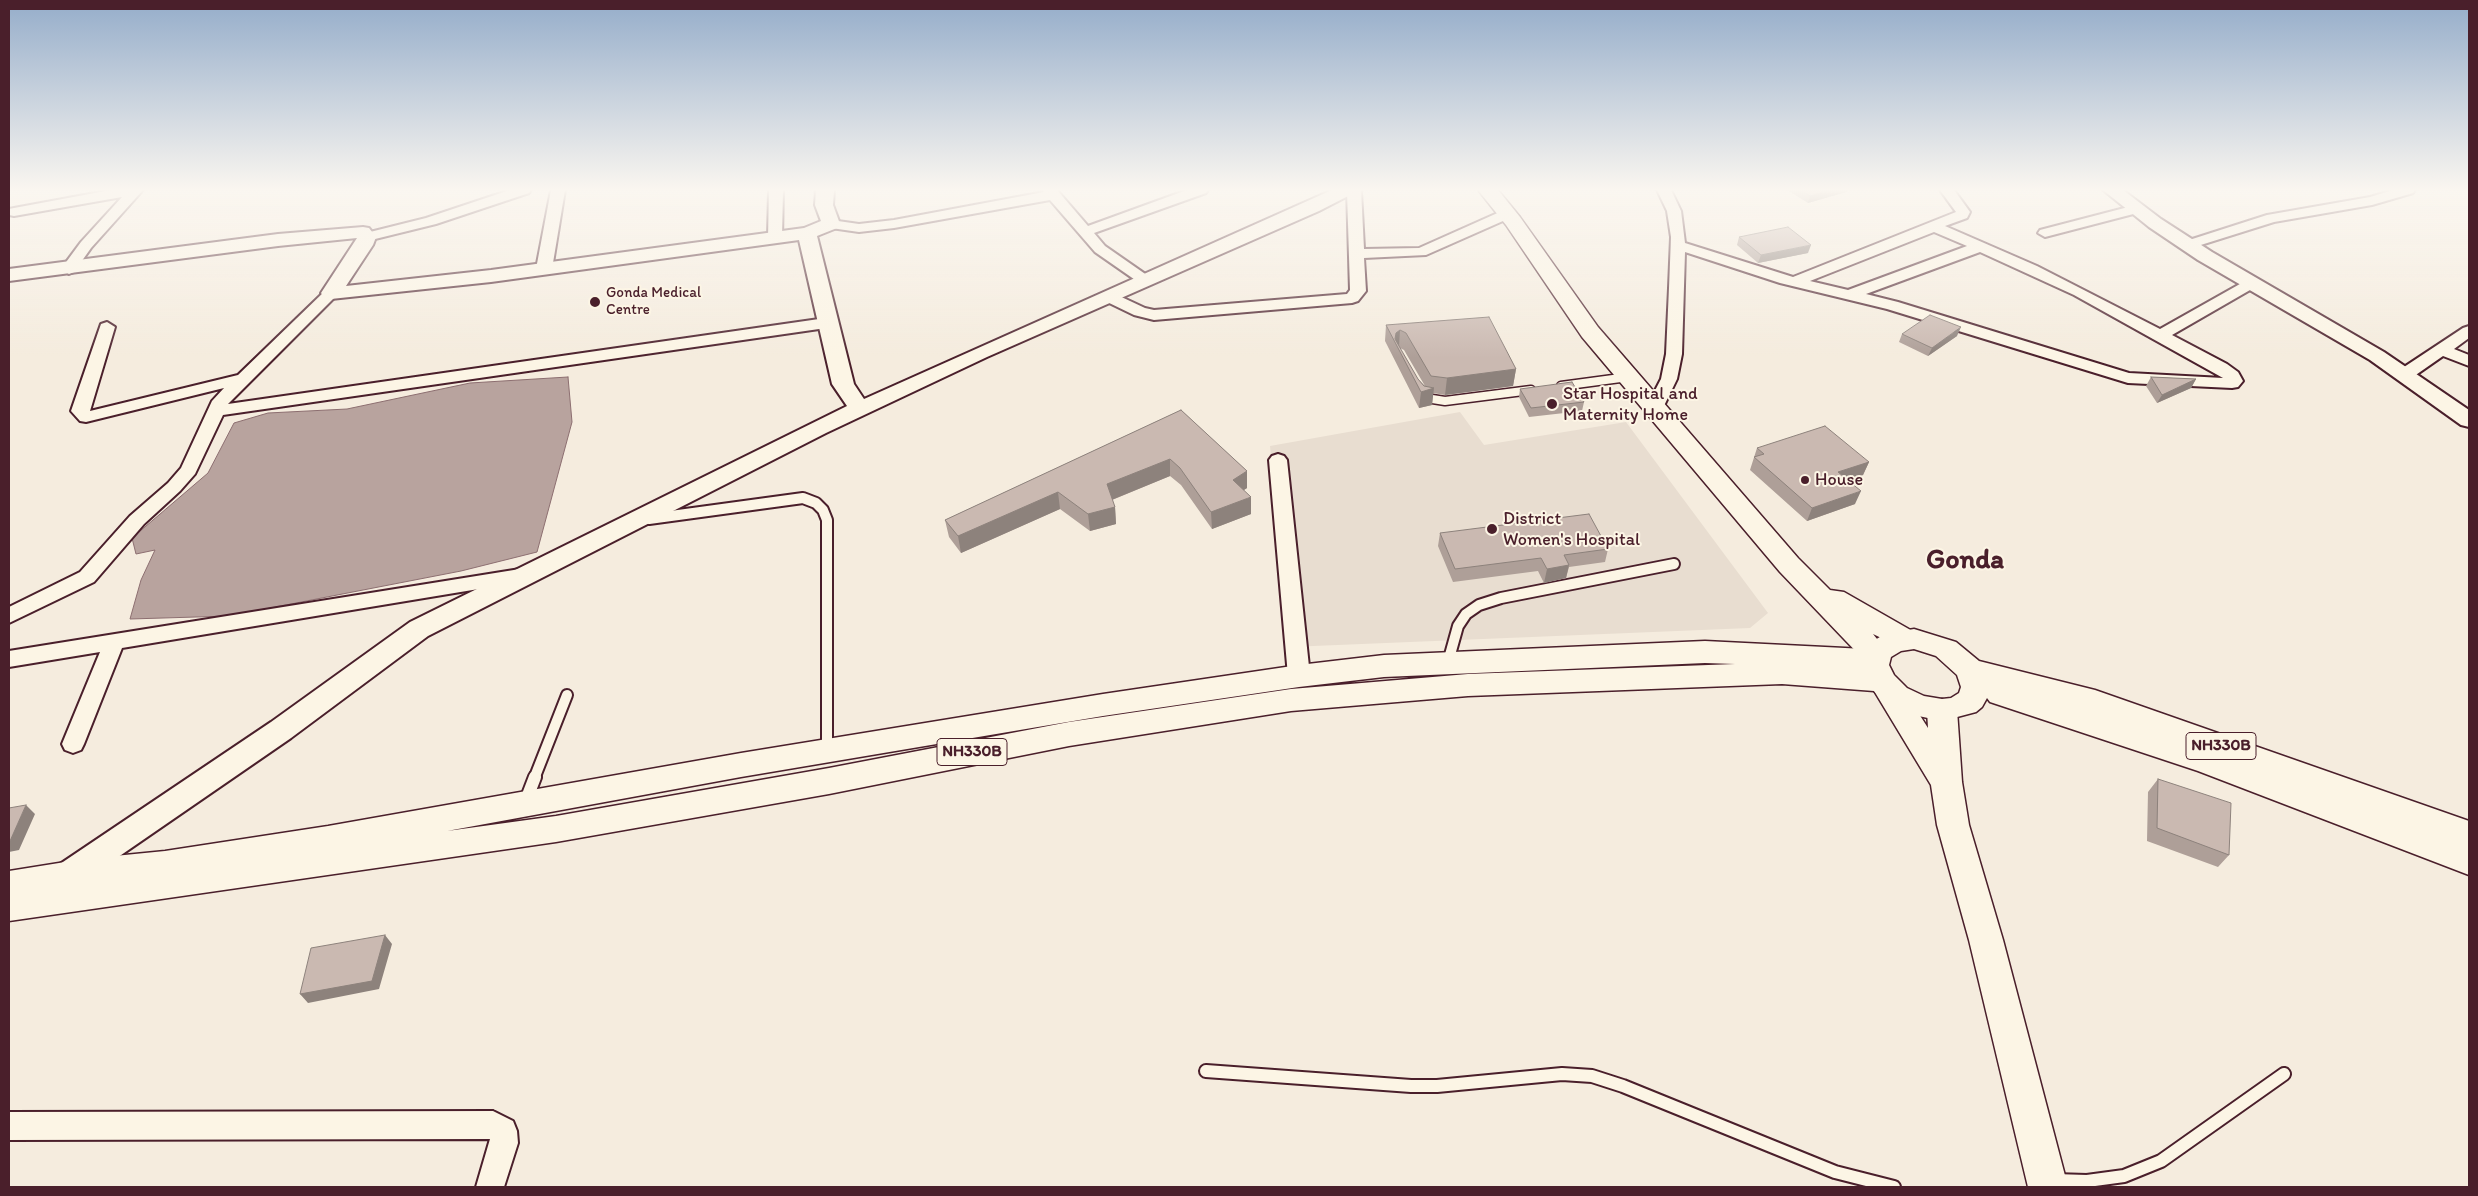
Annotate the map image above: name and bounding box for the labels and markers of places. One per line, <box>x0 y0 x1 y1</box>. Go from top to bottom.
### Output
place label: Gonda Medical Centre <box>606 284 701 319</box>
marker: Gonda Medical Centre <box>588 295 602 309</box>
place label: Star Hospital and Maternity Home <box>1563 383 1698 426</box>
marker: Star Hospital and Maternity Home <box>1545 397 1559 411</box>
place label: House <box>1815 469 1863 491</box>
marker: House <box>1799 474 1811 486</box>
place label: District Women's Hospital <box>1503 508 1640 550</box>
marker: District Women's Hospital <box>1485 522 1499 536</box>

